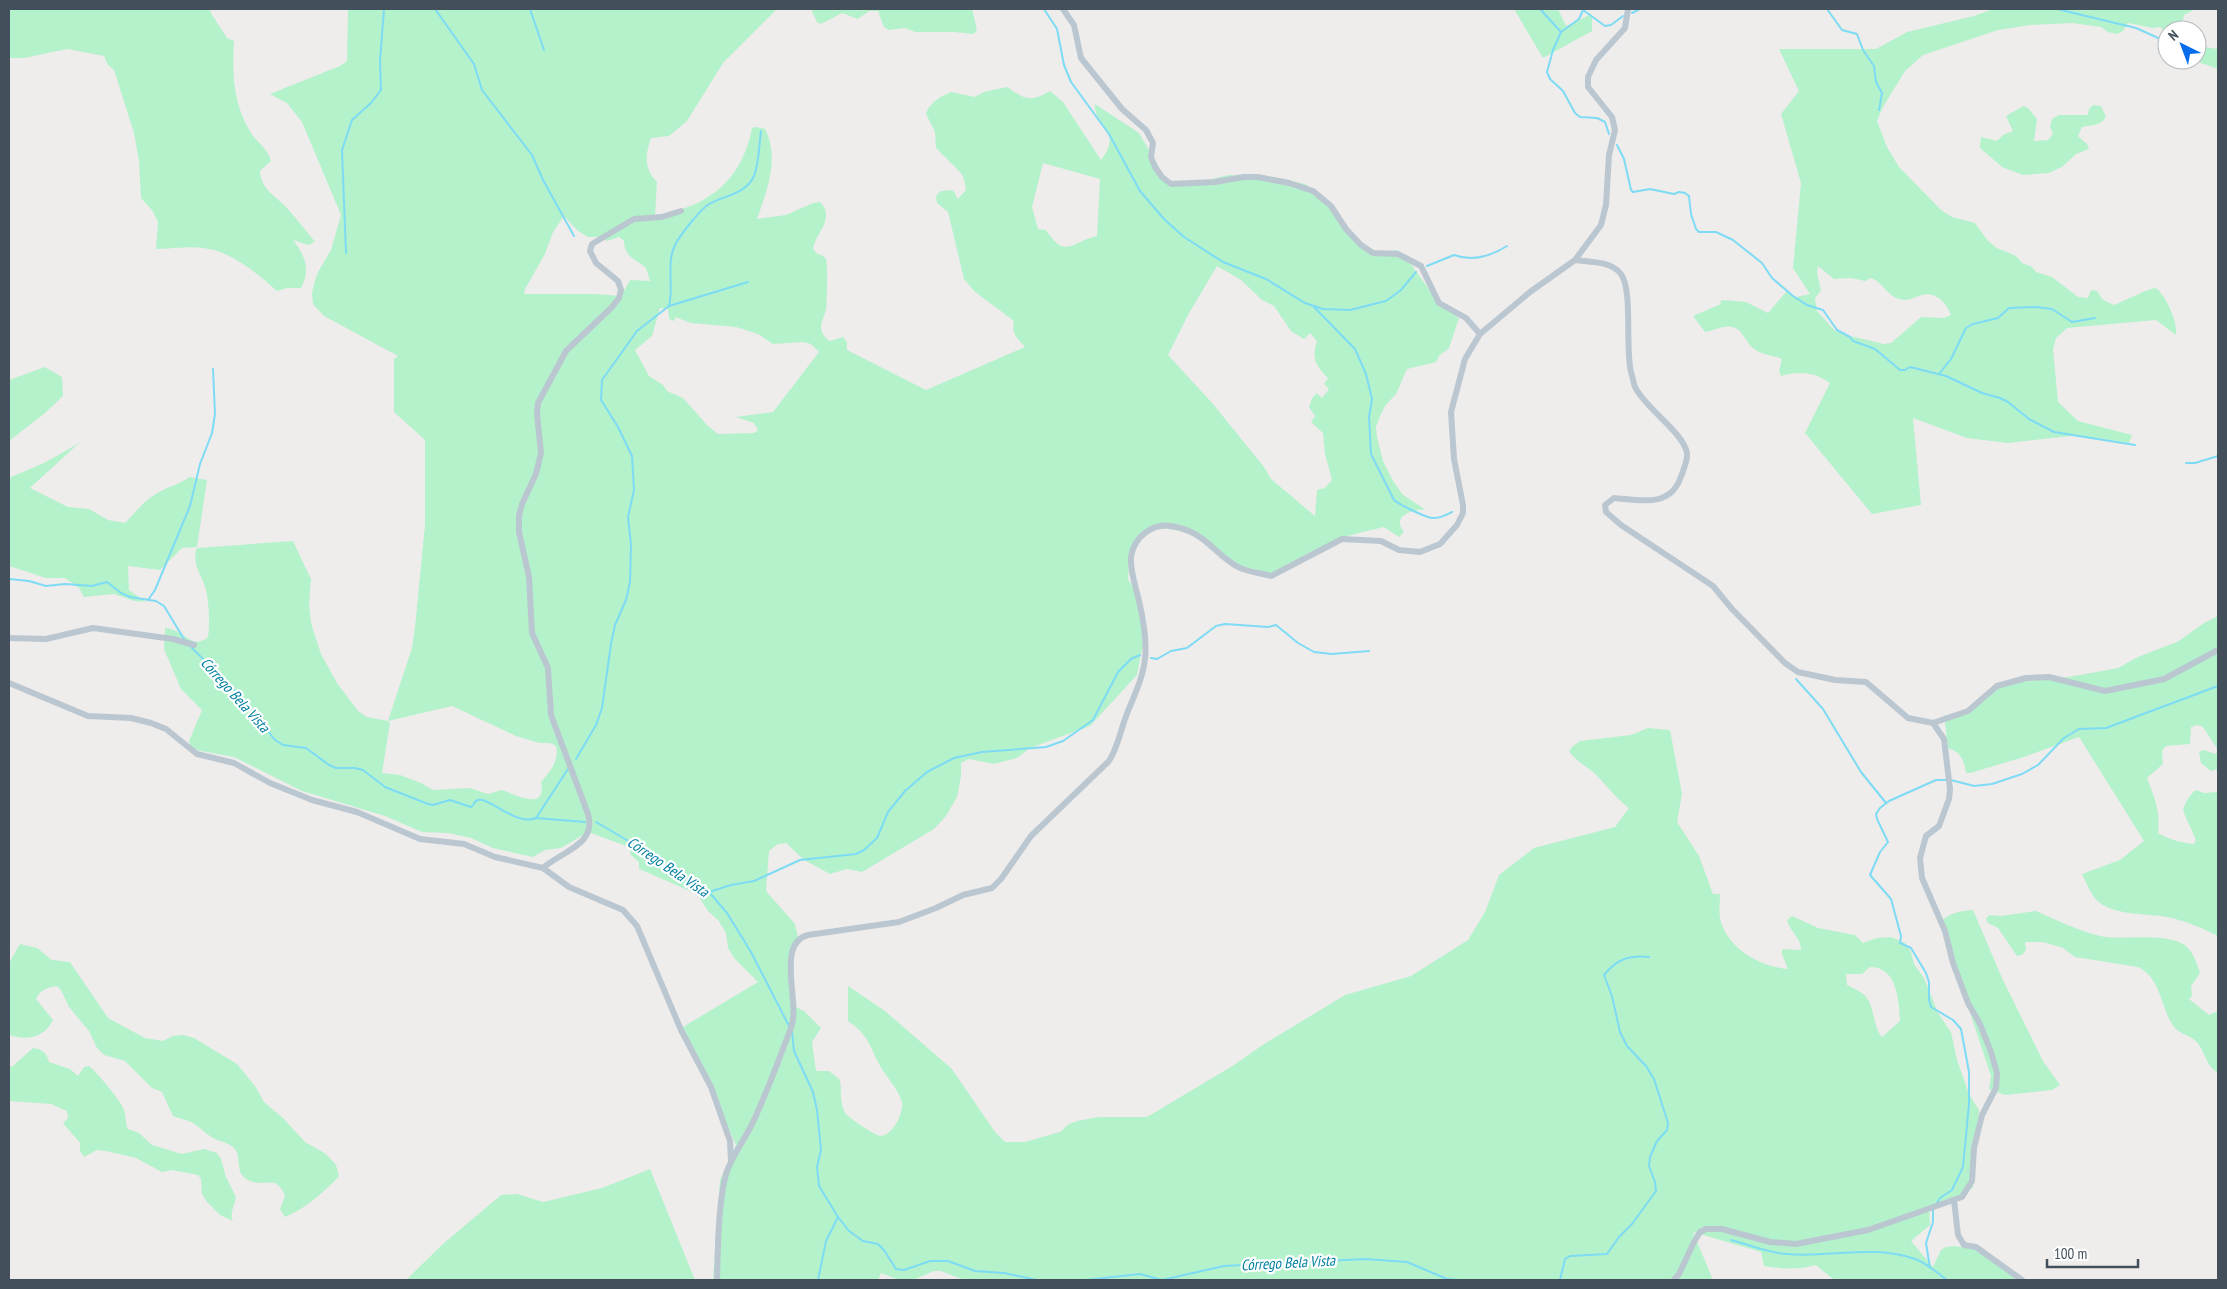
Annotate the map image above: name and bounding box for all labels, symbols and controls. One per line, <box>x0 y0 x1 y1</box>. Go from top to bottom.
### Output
north arrow <box>2157 20 2207 70</box>
text: N <box>2164 26 2182 45</box>
water label: Córrego Bela Vista <box>197 653 275 737</box>
water label: Córrego Bela Vista <box>624 832 714 901</box>
scale bar <box>2047 1236 2138 1268</box>
text: 100 m <box>2054 1244 2087 1263</box>
water label: Córrego Bela Vista <box>1240 1250 1337 1274</box>

